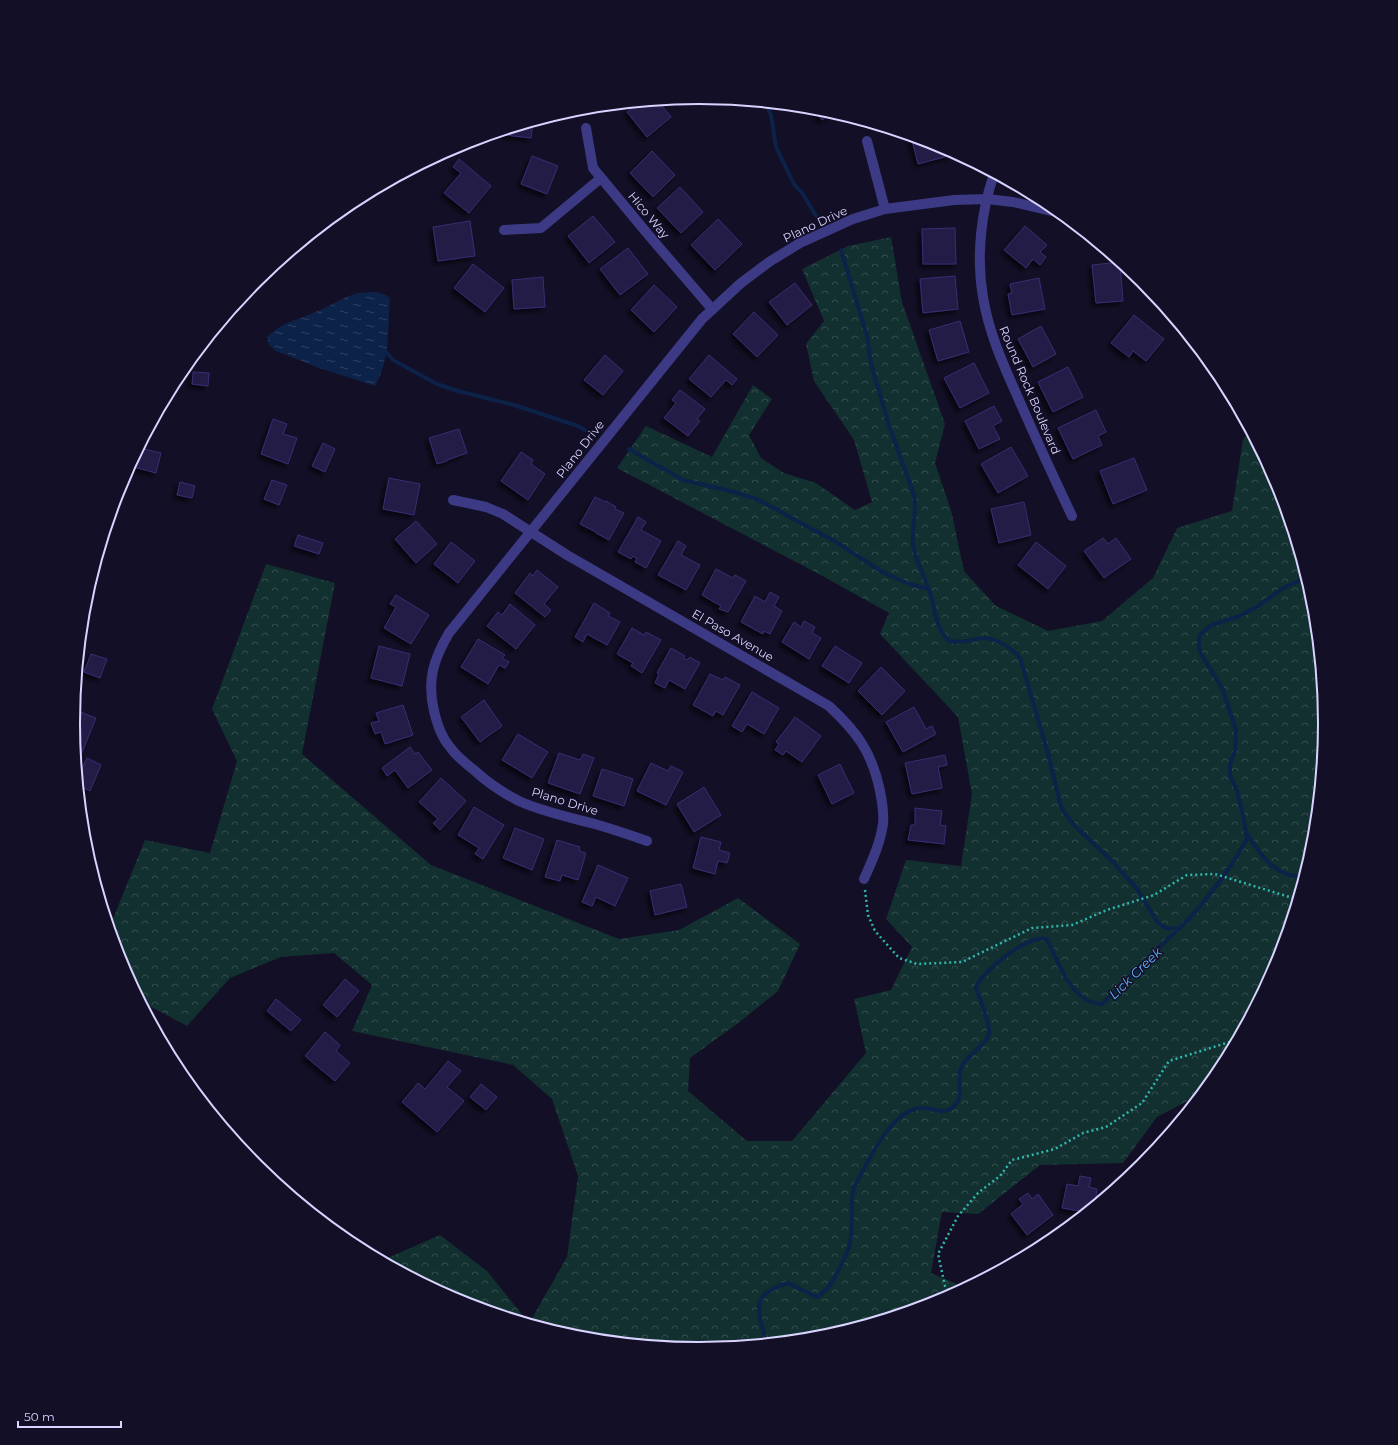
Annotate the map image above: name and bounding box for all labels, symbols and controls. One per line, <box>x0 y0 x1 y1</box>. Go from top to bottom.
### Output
street label: Hico Way <box>625 189 673 242</box>
street label: Plano Drive <box>780 203 850 245</box>
street label: Round Rock Boulevard <box>996 324 1064 456</box>
street label: Plano Drive <box>553 417 607 481</box>
street label: El Paso Avenue <box>690 606 776 664</box>
street label: Plano Drive <box>530 784 600 818</box>
water label: Lick Creek <box>1105 943 1166 1002</box>
scale bar <box>18 1403 121 1429</box>
text: 50 m <box>24 1409 55 1424</box>

